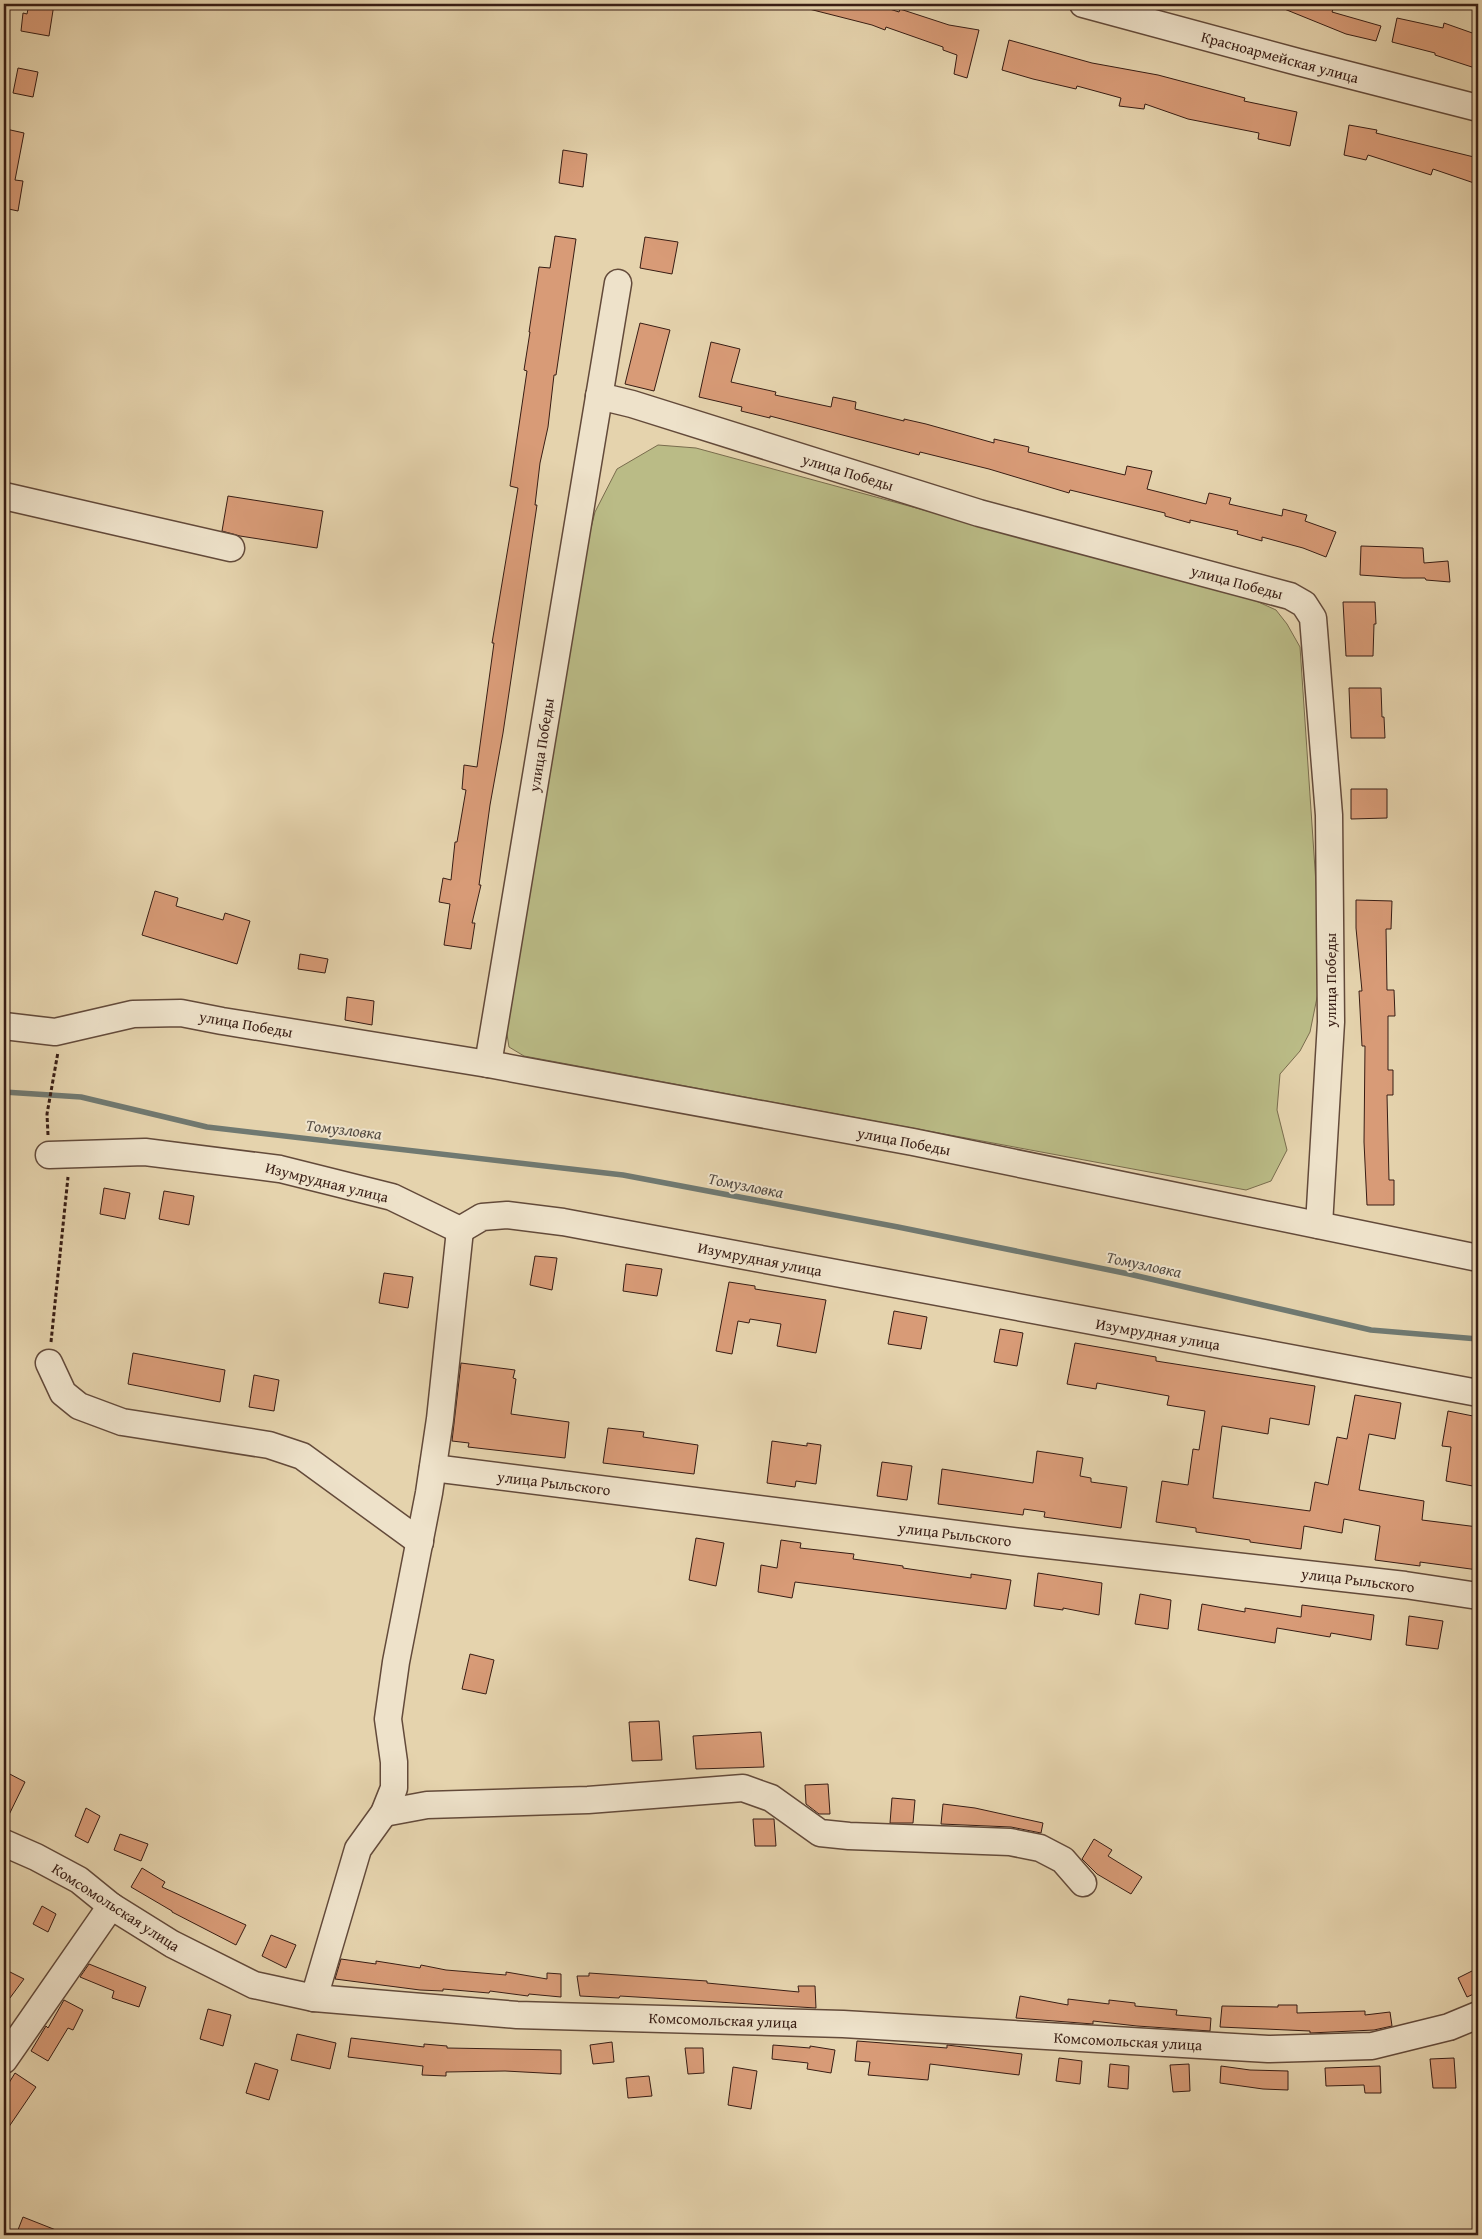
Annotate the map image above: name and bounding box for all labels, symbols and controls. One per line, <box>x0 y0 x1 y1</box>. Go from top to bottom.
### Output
street label: Красноармейская улица <box>1199 26 1362 88</box>
street label: улица Победы <box>799 448 897 496</box>
street label: улица Победы <box>1188 559 1286 604</box>
street label: улица Победы <box>523 696 559 794</box>
street label: улица Победы <box>1320 932 1341 1028</box>
street label: улица Победы <box>197 1005 295 1043</box>
water label: Томузловка <box>305 1112 384 1146</box>
street label: улица Победы <box>855 1121 953 1160</box>
street label: Изумрудная улица <box>263 1157 392 1208</box>
water label: Томузловка <box>706 1166 786 1204</box>
street label: Изумрудная улица <box>696 1237 825 1281</box>
water label: Томузловка <box>1104 1244 1184 1284</box>
street label: Изумрудная улица <box>1094 1313 1223 1355</box>
street label: улица Рыльского <box>495 1466 612 1500</box>
street label: улица Рыльского <box>896 1517 1013 1551</box>
street label: улица Рыльского <box>1299 1563 1416 1597</box>
street label: Комсомольская улица <box>48 1858 185 1957</box>
street label: Комсомольская улица <box>648 2007 798 2033</box>
street label: Комсомольская улица <box>1053 2027 1204 2055</box>

